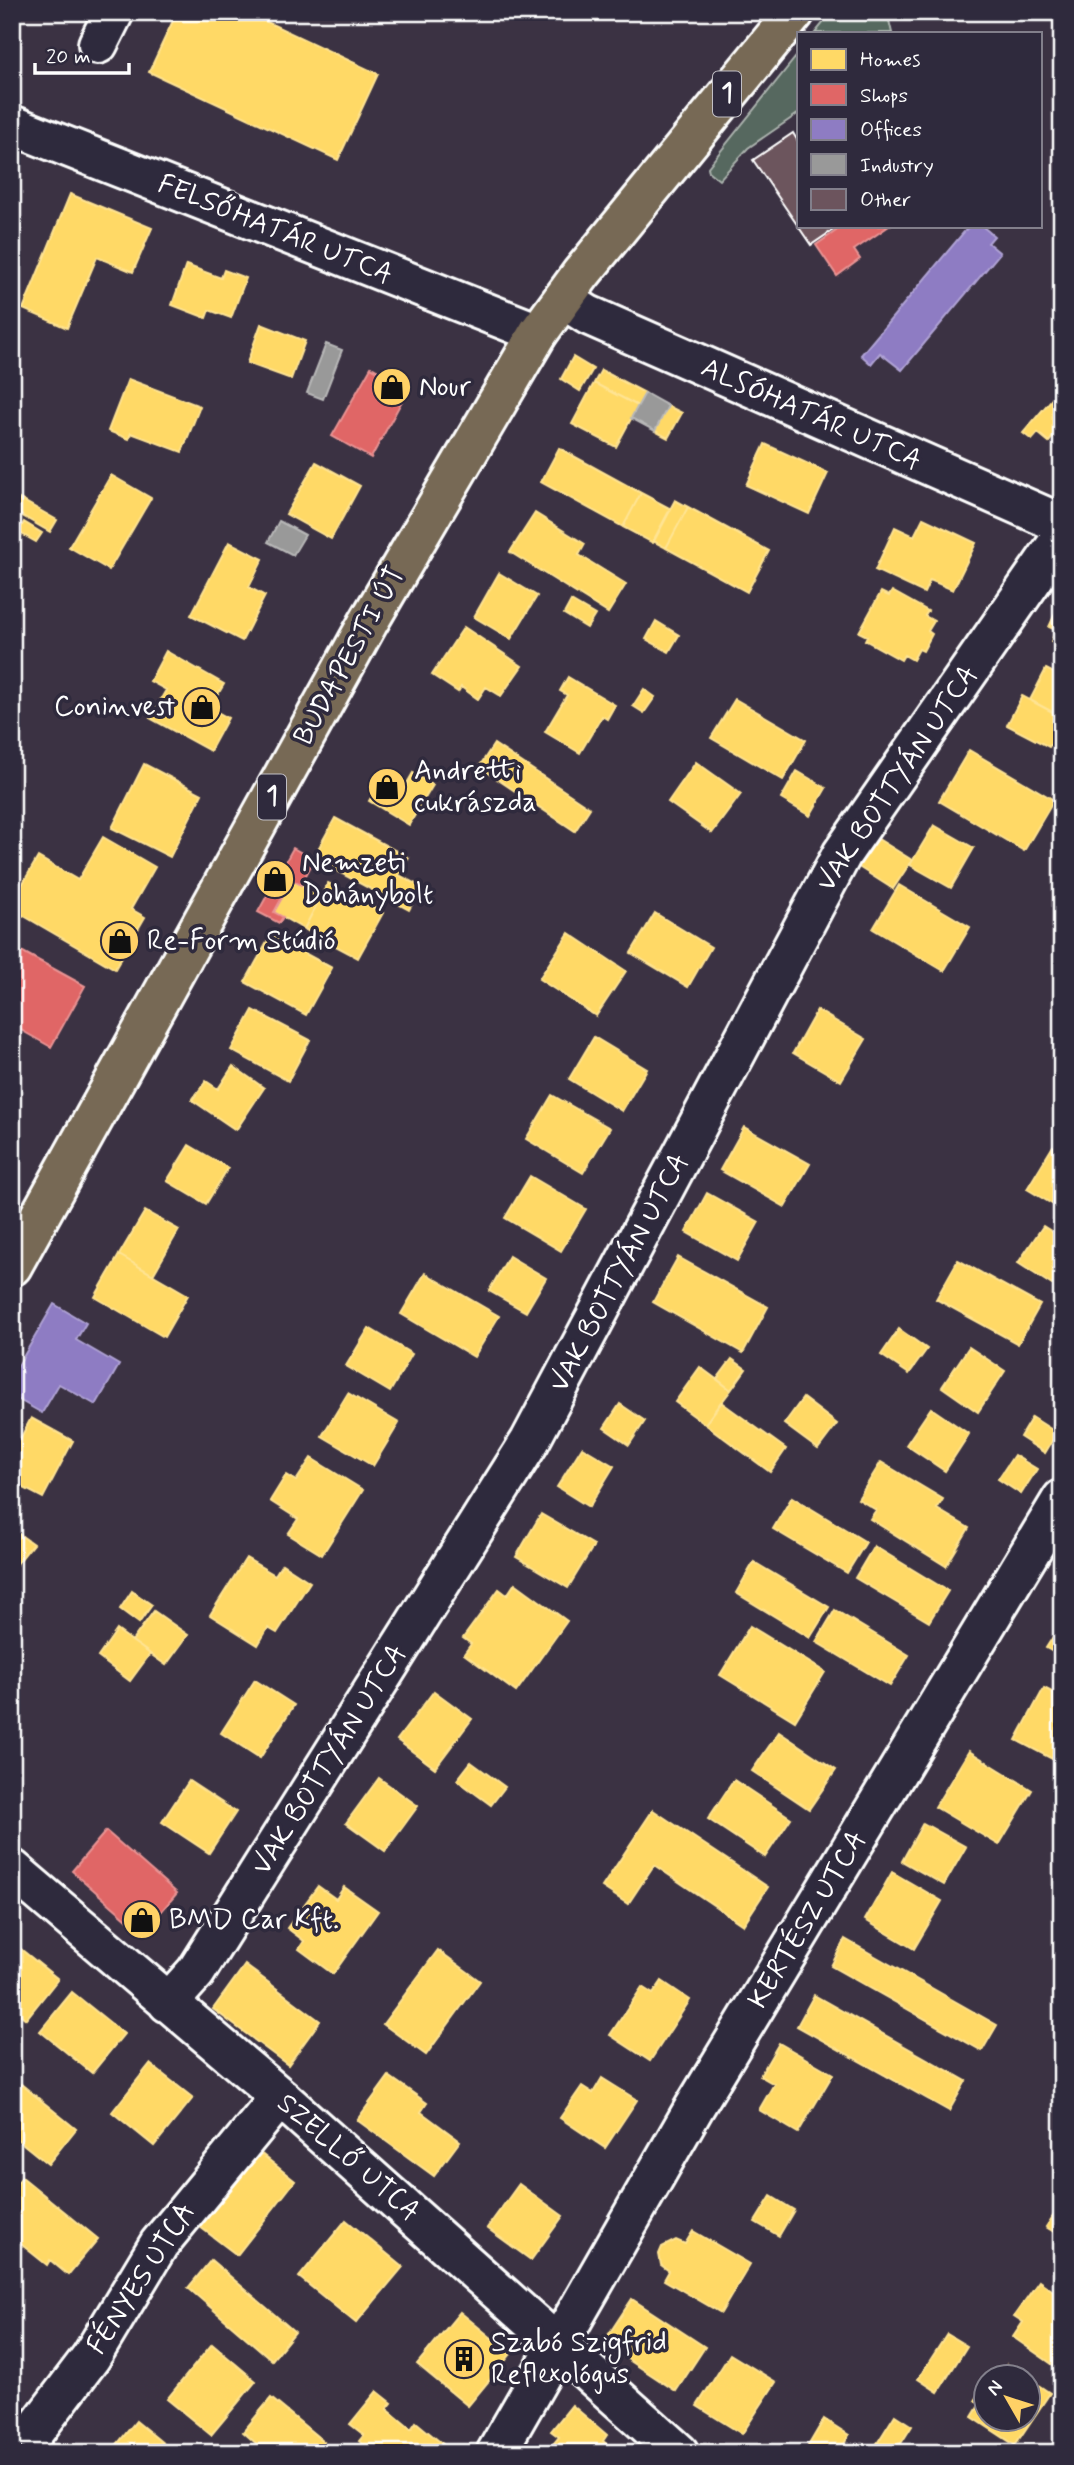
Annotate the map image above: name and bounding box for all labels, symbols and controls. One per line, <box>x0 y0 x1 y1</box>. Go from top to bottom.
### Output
scale bar <box>35 32 130 76</box>
legend <box>797 32 1042 228</box>
text: 20 m <box>46 43 91 71</box>
text: Homes <box>860 46 920 74</box>
road number: 1 <box>713 72 741 116</box>
text: Shops <box>860 82 908 110</box>
text: Offices <box>860 116 922 144</box>
text: Industry <box>860 152 934 180</box>
street label: FELSŐHATÁR UTCA <box>152 165 398 294</box>
text: Other <box>860 186 911 214</box>
street label: ALSÓHATÁR UTCA <box>695 349 927 480</box>
shop icon: Nour <box>371 366 413 408</box>
place label: Nour <box>419 369 471 406</box>
street label: BUDAPESTI ÚT <box>286 560 414 752</box>
street label: VAK BOTTYÁN UTCA <box>808 658 988 899</box>
shop icon: Coninvest <box>181 686 223 728</box>
place label: Coninvest <box>54 689 176 726</box>
place label: Andretti cukrászda <box>414 753 537 822</box>
shop icon: Andretti cukrászda <box>366 766 408 808</box>
road number: 1 <box>258 775 286 820</box>
place label: Nemzeti Dohánybolt <box>302 845 433 914</box>
shop icon: Nemzeti Dohánybolt <box>254 858 296 900</box>
shop icon: Re-Form Stúdió <box>99 920 141 962</box>
place label: Re-Form Stúdió <box>147 923 336 960</box>
street label: VAK BOTTYÁN UTCA <box>540 1147 699 1399</box>
street label: VAK BOTTYÁN UTCA <box>243 1637 416 1882</box>
street label: KERTÉSZ UTCA <box>739 1823 876 2016</box>
shop icon: BMD Car Kft. <box>121 1899 163 1941</box>
place label: BMD Car Kft. <box>169 1902 339 1939</box>
street label: SZELLŐ UTCA <box>269 2085 428 2230</box>
street label: FÉNYES UTCA <box>77 2195 205 2362</box>
place label: Szabó Szigfrid Reflexológus <box>491 2325 667 2394</box>
building icon: Szabó Szigfrid Reflexológus <box>443 2338 485 2380</box>
north arrow <box>972 2364 1042 2434</box>
text: N <box>981 2375 1009 2401</box>

